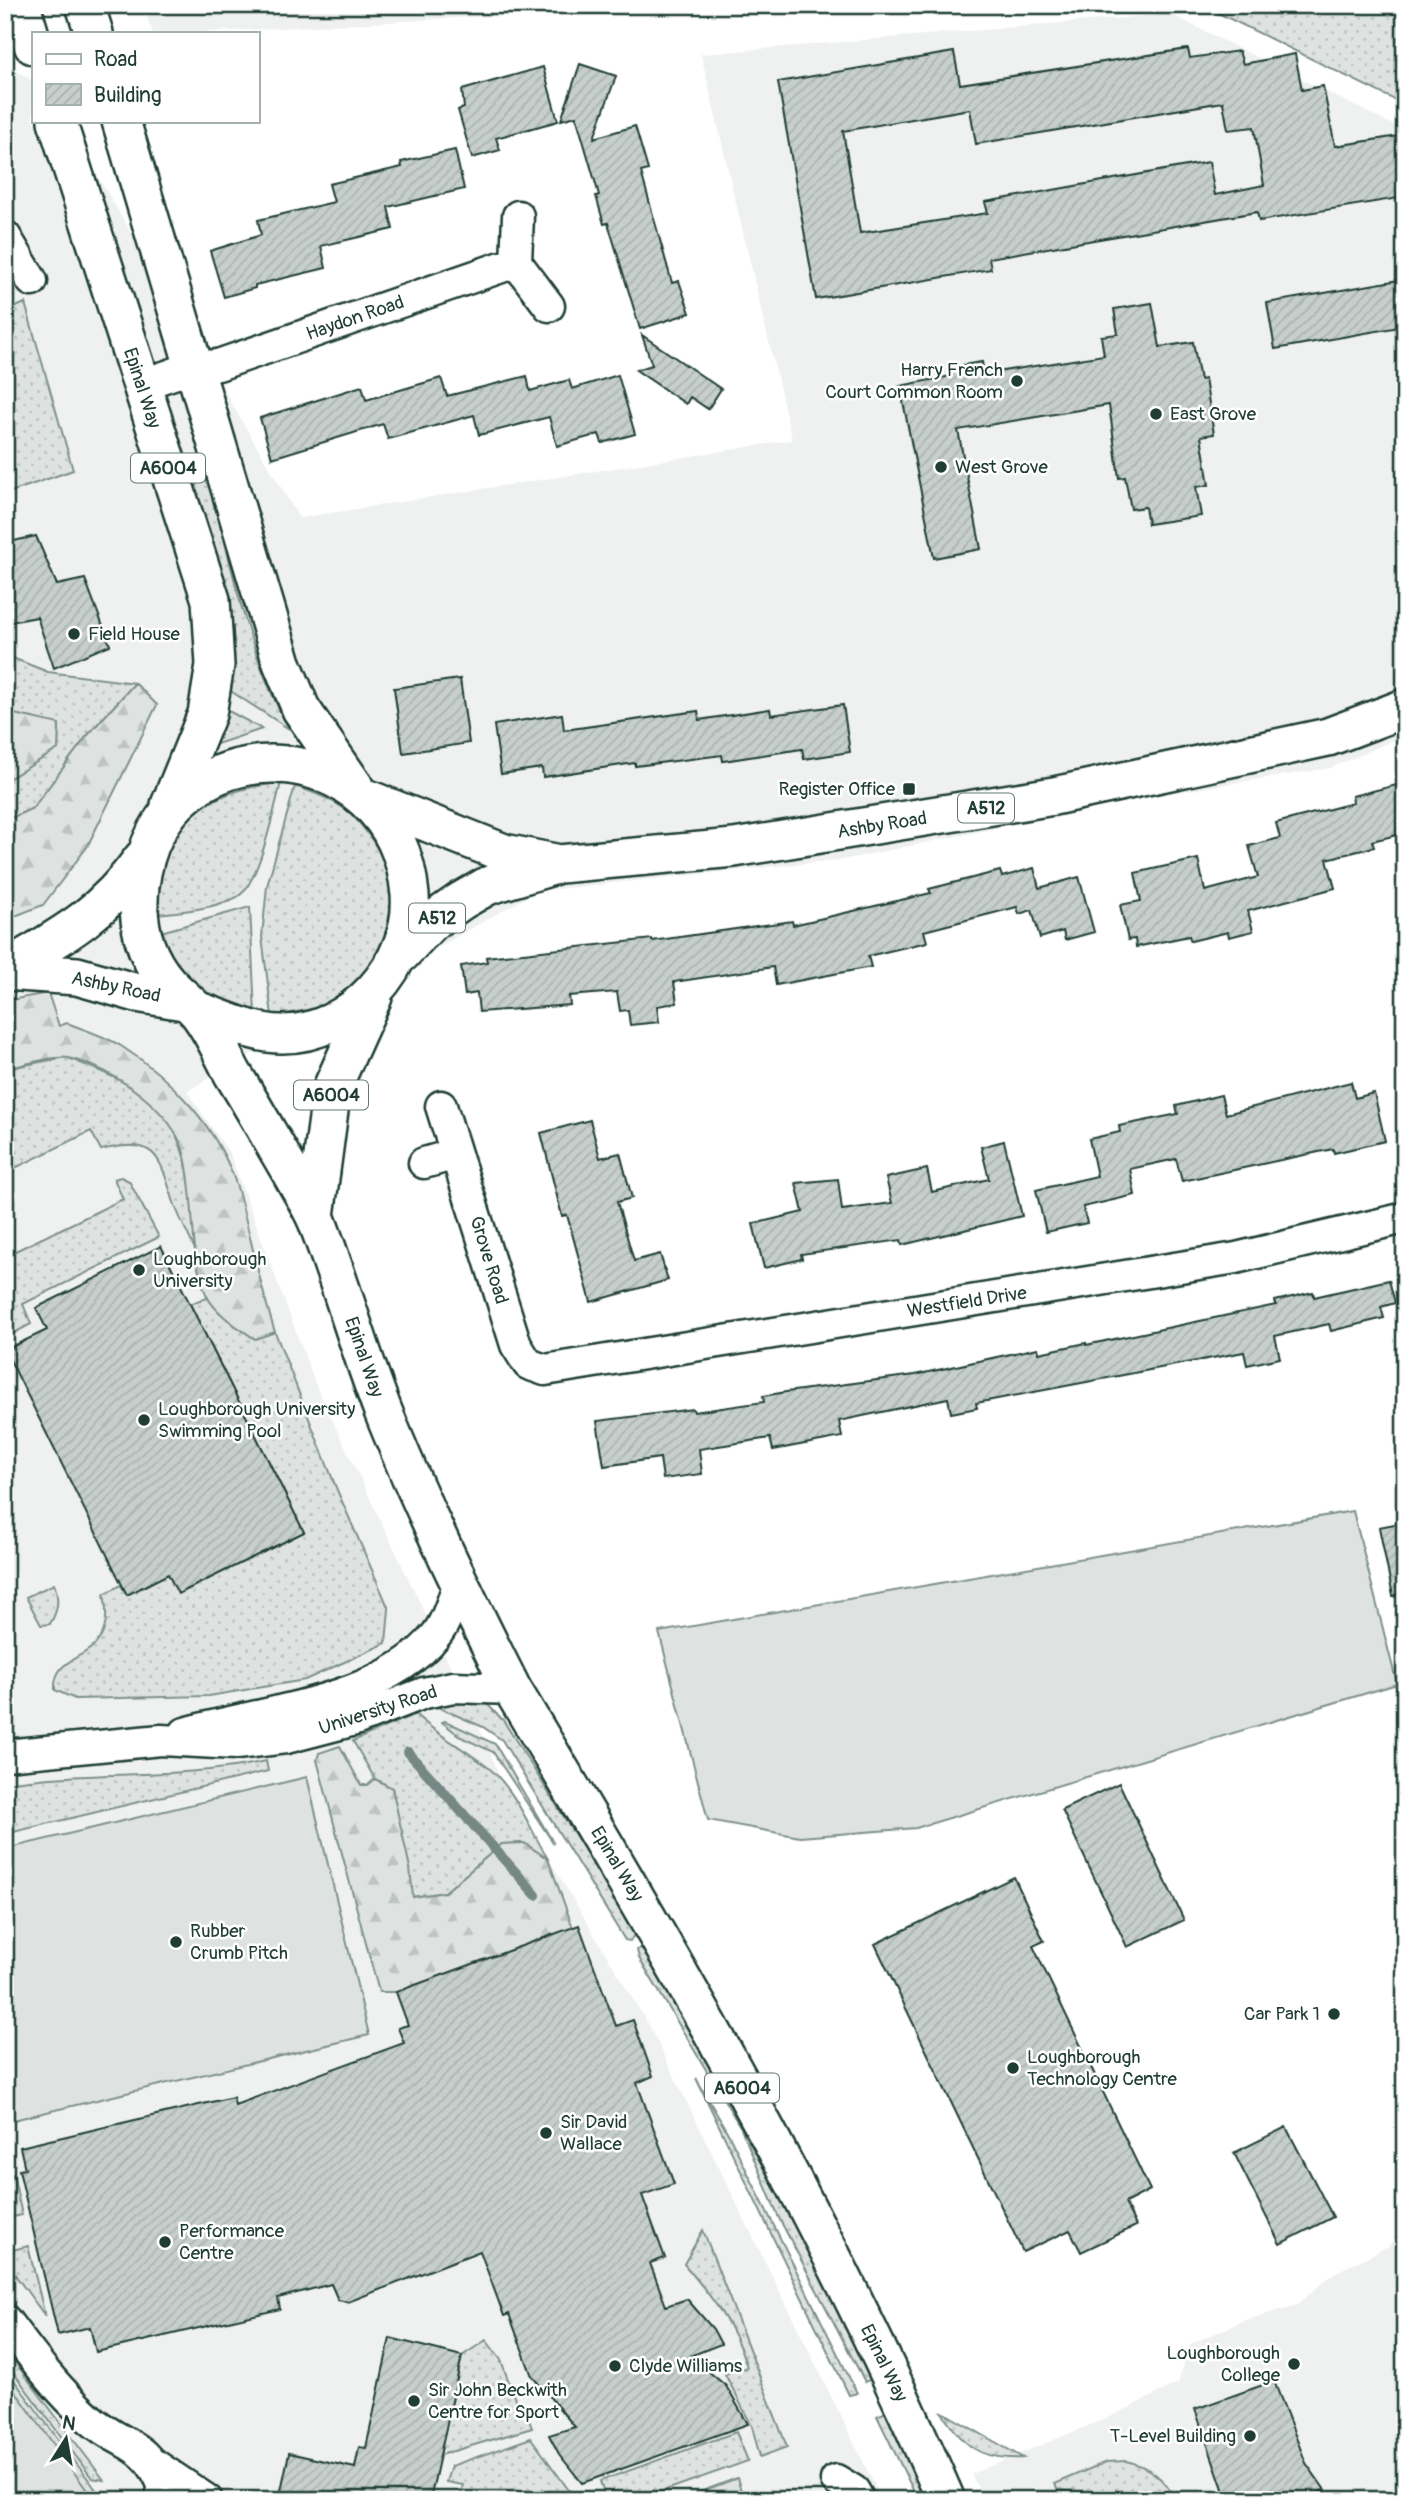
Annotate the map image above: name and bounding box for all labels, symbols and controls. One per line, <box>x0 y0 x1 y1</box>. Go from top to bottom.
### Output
legend <box>32 32 259 122</box>
text: Road <box>94 46 138 73</box>
text: Building <box>94 82 161 109</box>
street label: Haydon Road <box>303 290 407 346</box>
street label: Epinal Way <box>118 345 166 431</box>
place label: Harry French Court Common Room <box>825 358 1003 404</box>
marker: Harry French Court Common Room <box>1009 373 1025 389</box>
place label: East Grove <box>1170 402 1257 426</box>
marker: East Grove <box>1148 406 1164 422</box>
road number: A6004 <box>131 454 205 482</box>
place label: West Grove <box>955 455 1049 479</box>
marker: West Grove <box>933 459 949 475</box>
place label: Field House <box>88 622 180 646</box>
marker: Field House <box>66 626 82 642</box>
place label: Register Office <box>778 777 896 801</box>
marker: Register Office <box>901 781 917 797</box>
road number: A512 <box>958 794 1014 822</box>
street label: Ashby Road <box>835 806 929 844</box>
road number: A512 <box>409 903 465 932</box>
street label: Ashby Road <box>69 966 163 1008</box>
road number: A6004 <box>294 1080 368 1110</box>
street label: Grove Road <box>464 1213 514 1307</box>
place label: Loughborough University <box>153 1247 267 1293</box>
marker: Loughborough University <box>131 1262 147 1278</box>
street label: Westfield Drive <box>905 1281 1029 1323</box>
street label: Epinal Way <box>339 1314 389 1400</box>
place label: Loughborough University Swimming Pool <box>158 1397 355 1443</box>
marker: Loughborough University Swimming Pool <box>136 1412 152 1428</box>
street label: University Road <box>316 1680 440 1740</box>
street label: Epinal Way <box>585 1822 649 1906</box>
place label: Rubber Crumb Pitch <box>190 1919 288 1965</box>
marker: Rubber Crumb Pitch <box>168 1934 184 1950</box>
place label: Car Park 1 <box>1244 2002 1320 2026</box>
marker: Car Park 1 <box>1326 2006 1342 2022</box>
place label: Loughborough Technology Centre <box>1027 2045 1178 2091</box>
marker: Loughborough Technology Centre <box>1005 2060 1021 2076</box>
road number: A6004 <box>705 2074 779 2102</box>
place label: Sir David Wallace <box>560 2110 627 2156</box>
marker: Sir David Wallace <box>538 2125 554 2141</box>
place label: Performance Centre <box>179 2219 285 2265</box>
marker: Performance Centre <box>157 2234 173 2250</box>
street label: Epinal Way <box>855 2320 913 2406</box>
place label: Loughborough College <box>1167 2341 1281 2387</box>
place label: Clyde Williams <box>629 2354 743 2378</box>
marker: Loughborough College <box>1286 2356 1302 2372</box>
marker: Clyde Williams <box>607 2358 623 2374</box>
place label: Sir John Beckwith Centre for Sport <box>428 2378 567 2424</box>
marker: Sir John Beckwith Centre for Sport <box>406 2393 422 2409</box>
north arrow <box>32 2404 102 2474</box>
text: N <box>60 2410 78 2436</box>
place label: T-Level Building <box>1110 2424 1236 2448</box>
marker: T-Level Building <box>1242 2428 1258 2444</box>

